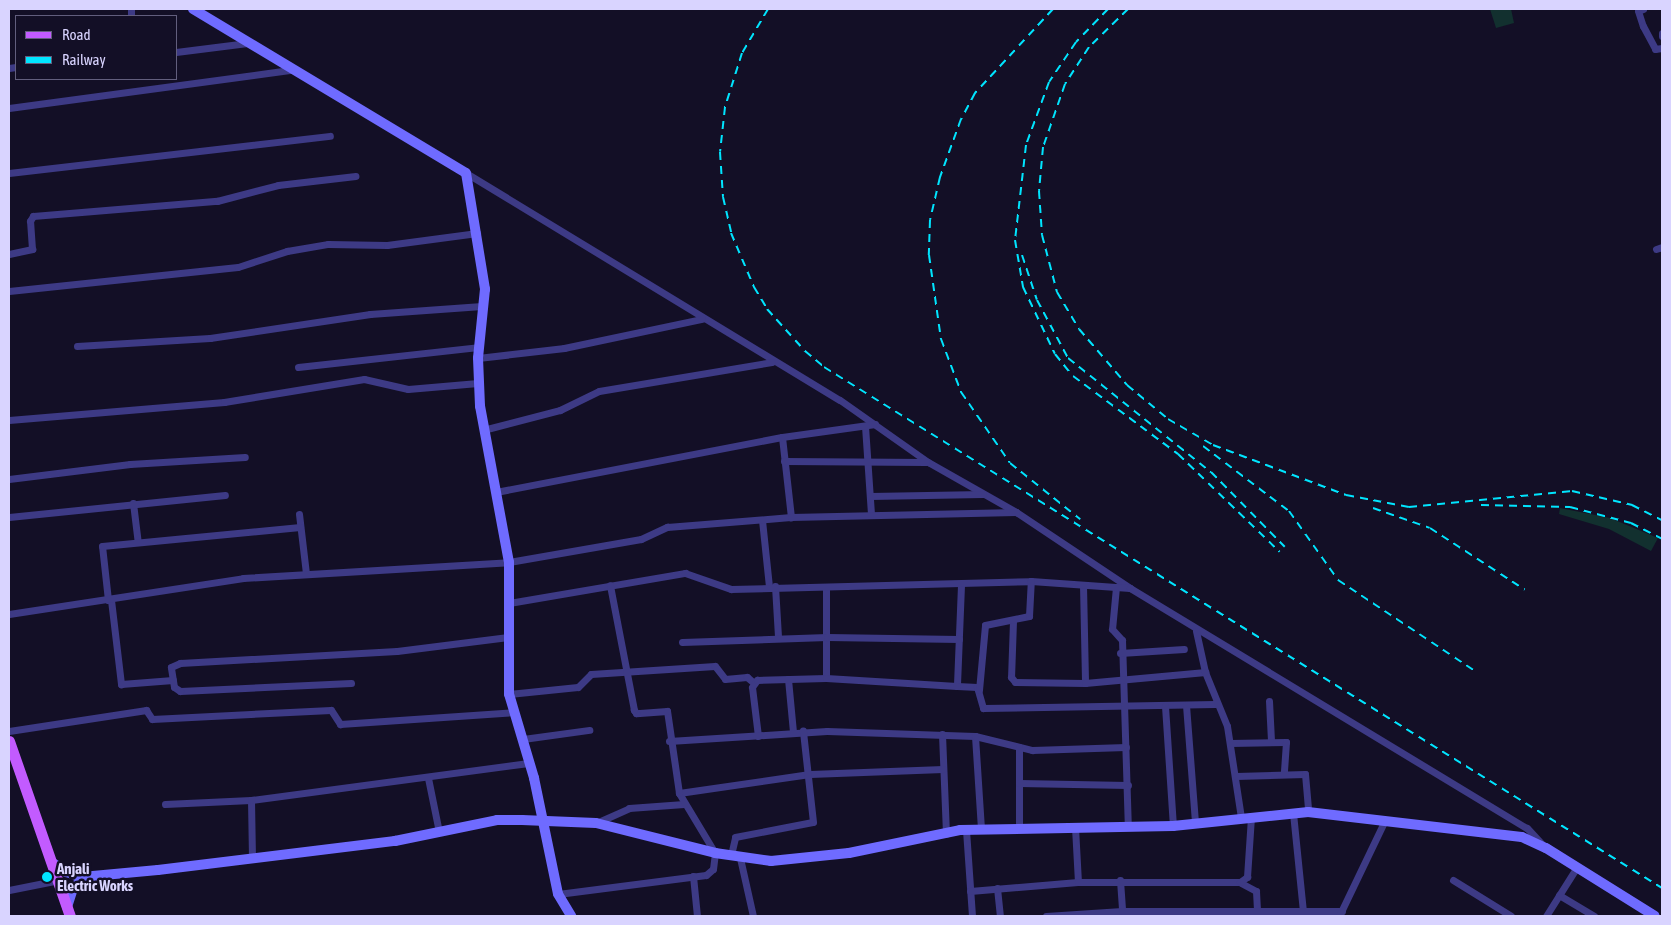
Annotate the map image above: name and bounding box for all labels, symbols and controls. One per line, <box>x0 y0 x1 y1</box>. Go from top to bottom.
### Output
legend <box>15 15 178 80</box>
text: Road <box>62 26 91 43</box>
text: Railway <box>62 51 106 68</box>
place label: Anjali Electric Works <box>57 859 133 894</box>
marker: Anjali Electric Works <box>41 871 53 883</box>

